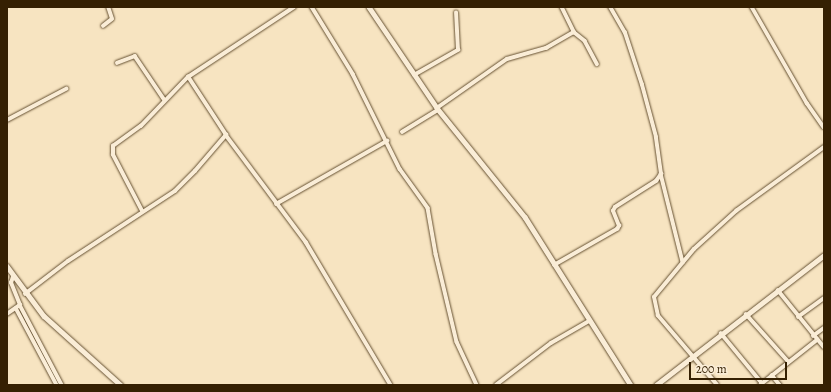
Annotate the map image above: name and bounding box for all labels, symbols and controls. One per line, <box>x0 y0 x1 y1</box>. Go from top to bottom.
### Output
scale bar <box>691 354 789 380</box>
text: 200 m <box>696 361 727 377</box>

